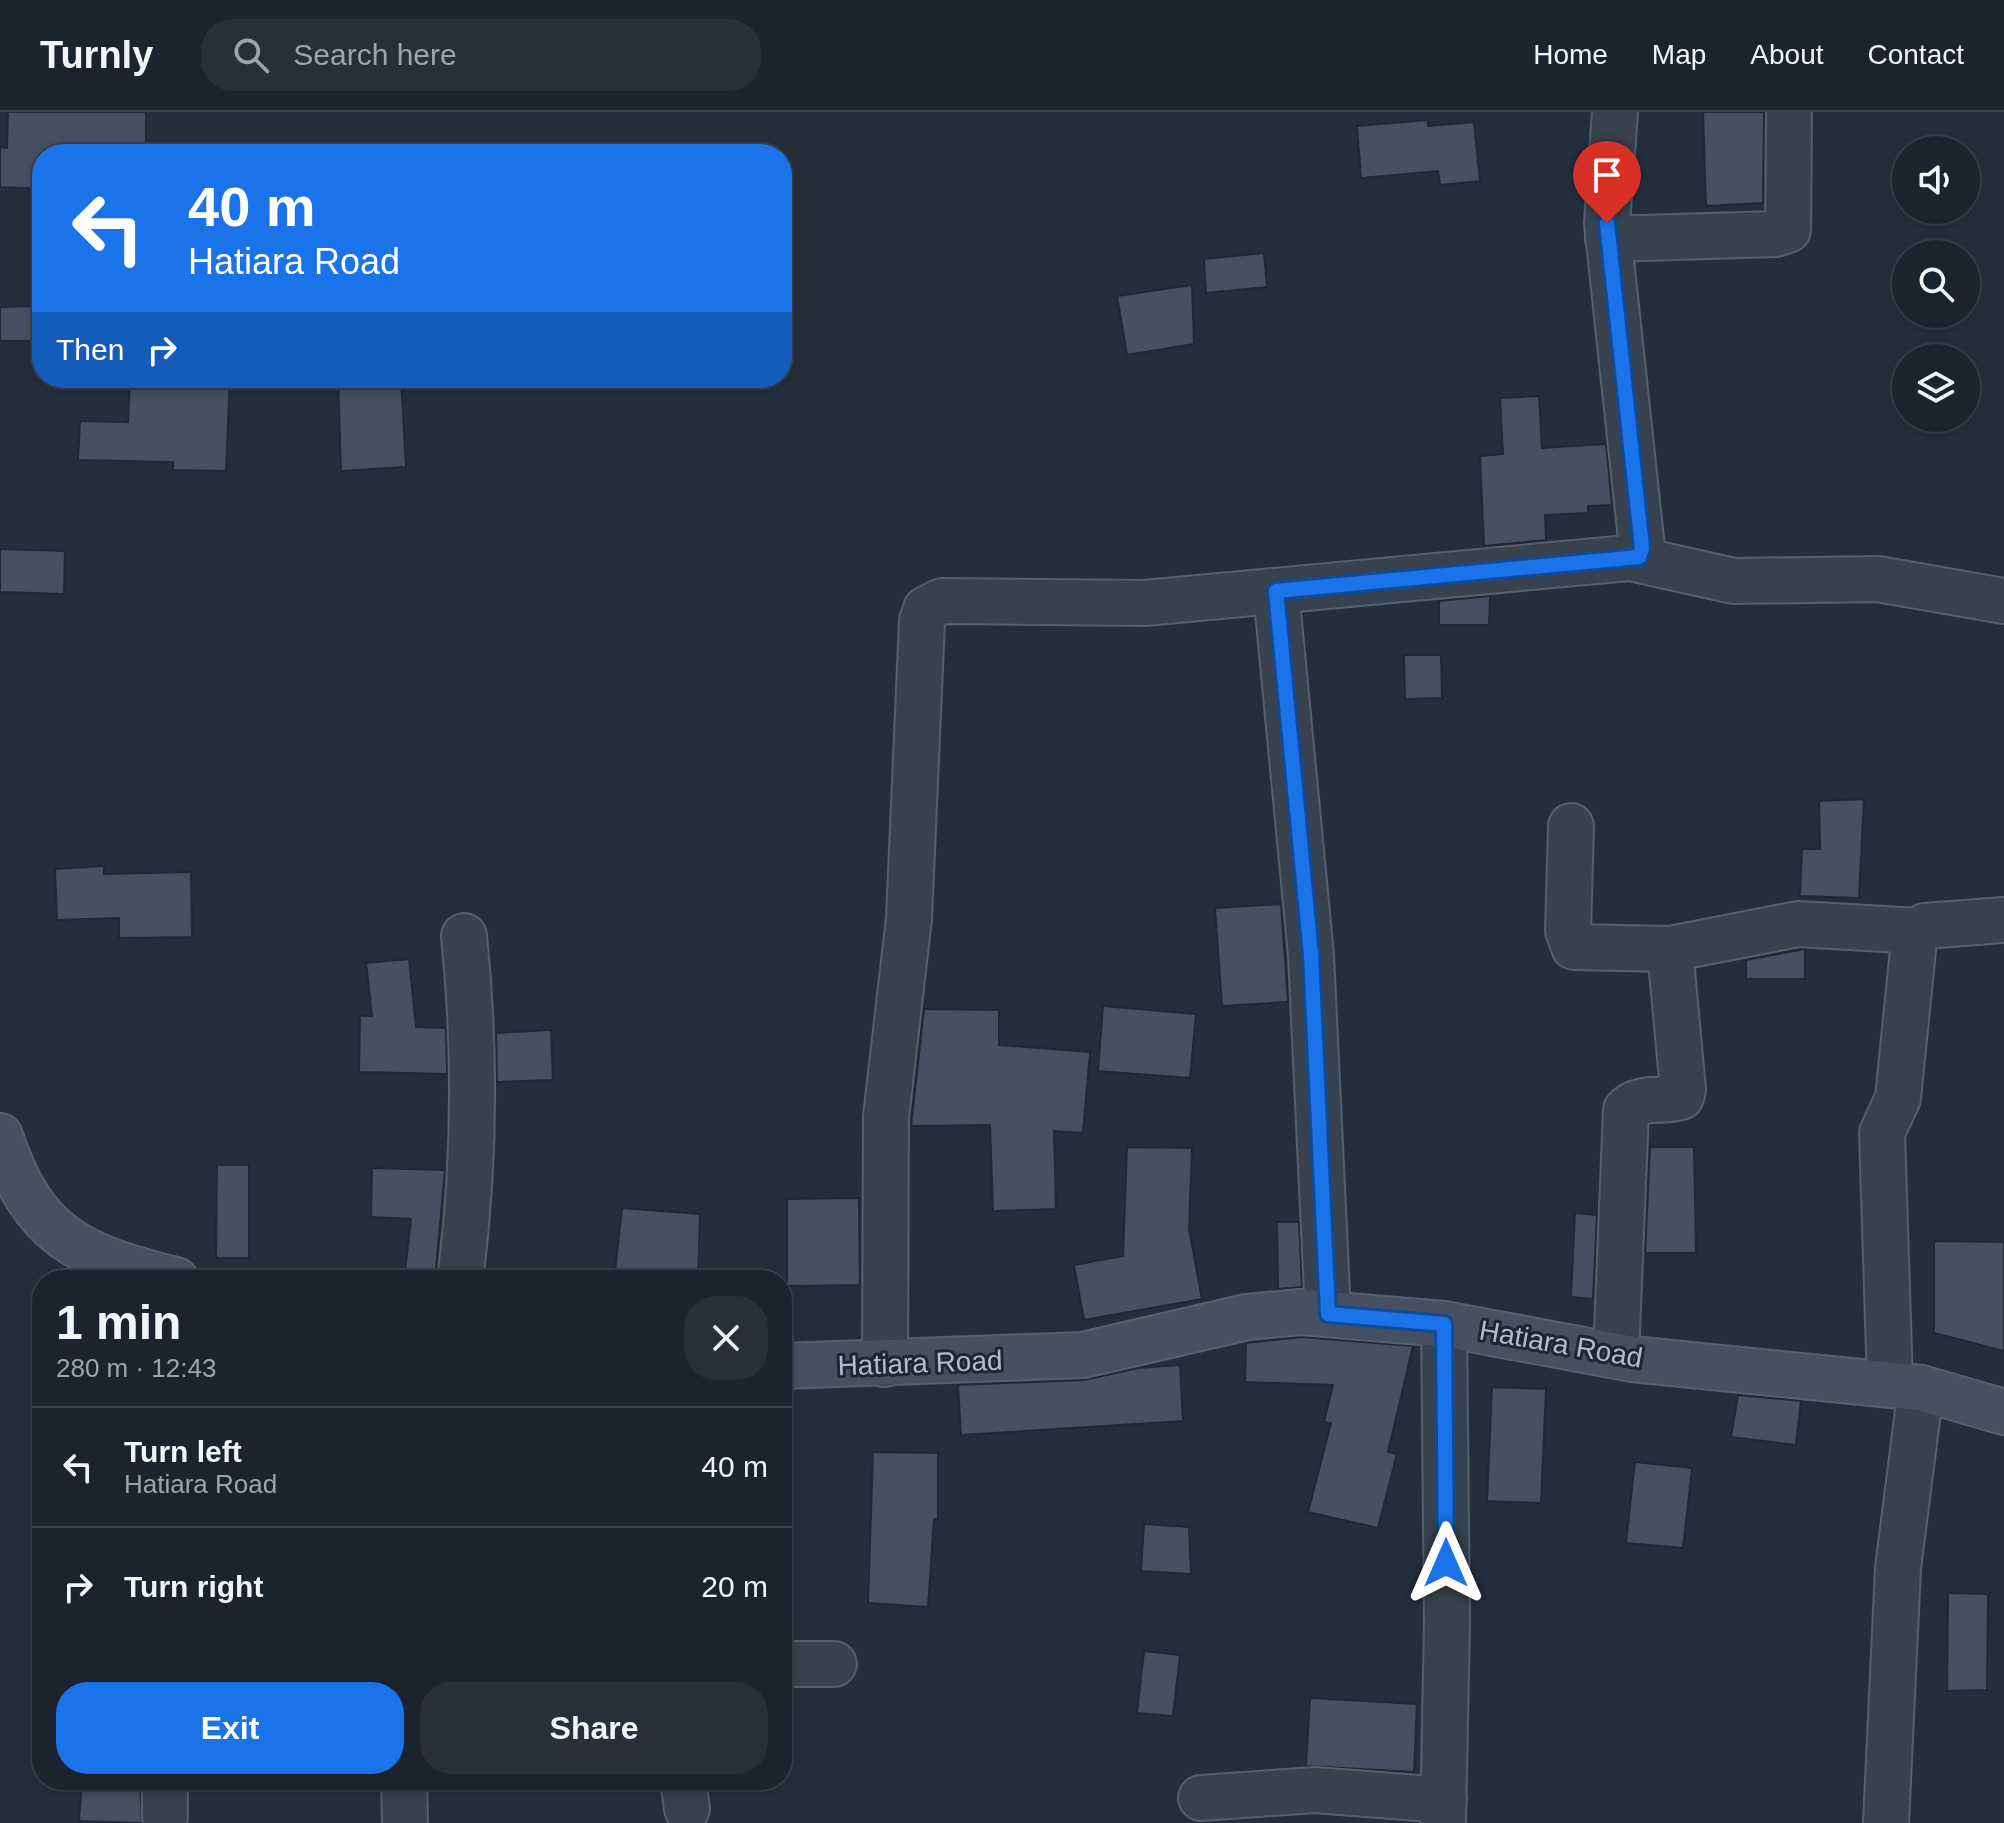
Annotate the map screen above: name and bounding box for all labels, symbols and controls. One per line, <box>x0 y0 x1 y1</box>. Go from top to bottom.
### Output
search box <box>201 19 761 91</box>
icon: search <box>229 33 273 77</box>
text: Turnly <box>40 34 153 76</box>
text: Search here <box>293 38 457 71</box>
text: Home <box>1533 39 1608 70</box>
text: Map <box>1652 39 1706 70</box>
text: About <box>1750 39 1824 70</box>
text: Contact <box>1868 39 1964 70</box>
map controls <box>1892 136 1980 432</box>
button: sound <box>1892 136 1980 224</box>
pin <box>1573 141 1641 223</box>
icon: arrive <box>1585 153 1629 197</box>
text: 40 m <box>188 175 316 238</box>
icon: left <box>56 176 160 280</box>
button: search <box>1892 240 1980 328</box>
text: Hatiara Road <box>188 241 400 282</box>
icon: right <box>140 328 184 372</box>
text: Then <box>56 333 124 366</box>
button: layers <box>1892 344 1980 432</box>
text: 1 min <box>56 1296 181 1349</box>
button: close <box>684 1296 768 1380</box>
street label: Hatiara Road <box>1477 1314 1645 1374</box>
street label: Hatiara Road <box>837 1345 1003 1381</box>
text: 280 m · 12:43 <box>56 1353 216 1383</box>
text: Turn left <box>124 1435 242 1468</box>
icon: left <box>56 1445 100 1489</box>
text: 40 m <box>701 1450 768 1483</box>
text: Hatiara Road <box>124 1469 277 1499</box>
position arrow <box>1404 1521 1488 1605</box>
icon: right <box>56 1565 100 1609</box>
text: Turn right <box>124 1570 263 1603</box>
text: 20 m <box>701 1570 768 1603</box>
button: Exit <box>56 1682 404 1774</box>
button: Share <box>420 1682 768 1774</box>

